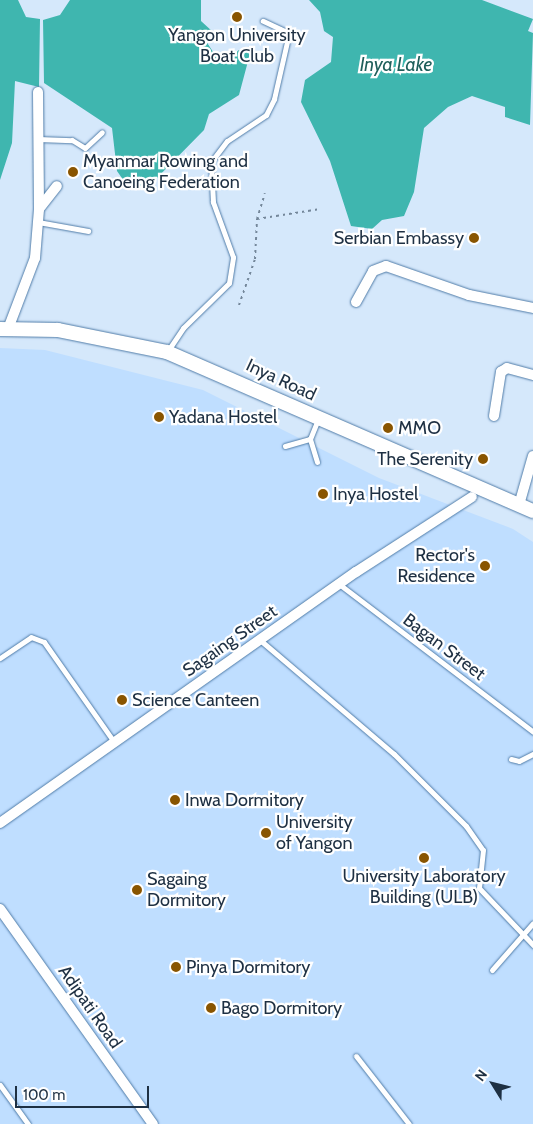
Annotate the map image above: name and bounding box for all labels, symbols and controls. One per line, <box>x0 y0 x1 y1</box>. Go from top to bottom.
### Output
marker: Yangon University Boat Club <box>231 11 243 23</box>
place label: Yangon University Boat Club <box>168 25 306 68</box>
water label: Inya Lake <box>360 54 432 76</box>
place label: Myanmar Rowing and Canoeing Federation <box>83 151 248 193</box>
marker: Myanmar Rowing and Canoeing Federation <box>67 166 79 178</box>
place label: Serbian Embassy <box>334 227 464 249</box>
marker: Serbian Embassy <box>468 232 480 244</box>
street label: Inya Road <box>242 354 320 406</box>
place label: Yadana Hostel <box>169 406 277 428</box>
marker: Yadana Hostel <box>153 411 165 423</box>
place label: MMO <box>398 417 441 439</box>
marker: MMO <box>382 422 394 434</box>
place label: The Serenity <box>377 448 473 470</box>
marker: The Serenity <box>477 453 489 465</box>
place label: Inya Hostel <box>333 483 418 505</box>
marker: Inya Hostel <box>317 488 329 500</box>
place label: Rector's Residence <box>397 545 475 588</box>
marker: Rector's Residence <box>479 560 491 572</box>
street label: Sagaing Street <box>179 601 281 681</box>
street label: Bagan Street <box>399 609 489 685</box>
place label: Science Canteen <box>132 689 259 711</box>
marker: Science Canteen <box>116 694 128 706</box>
place label: Inwa Dormitory <box>185 789 304 811</box>
marker: Inwa Dormitory <box>169 794 181 806</box>
place label: University of Yangon <box>276 812 353 854</box>
marker: University of Yangon <box>260 827 272 839</box>
marker: University Laboratory Building (ULB) <box>418 852 430 864</box>
place label: University Laboratory Building (ULB) <box>343 866 505 909</box>
place label: Sagaing Dormitory <box>147 869 226 912</box>
marker: Sagaing Dormitory <box>131 884 143 896</box>
place label: Pinya Dormitory <box>186 956 310 978</box>
street label: Adipati Road <box>54 961 126 1053</box>
marker: Pinya Dormitory <box>170 961 182 973</box>
place label: Bago Dormitory <box>221 997 342 1019</box>
marker: Bago Dormitory <box>205 1002 217 1014</box>
north arrow <box>468 1059 518 1109</box>
text: N <box>471 1066 491 1084</box>
scale bar <box>18 1076 151 1108</box>
text: 100 m <box>23 1086 65 1104</box>

